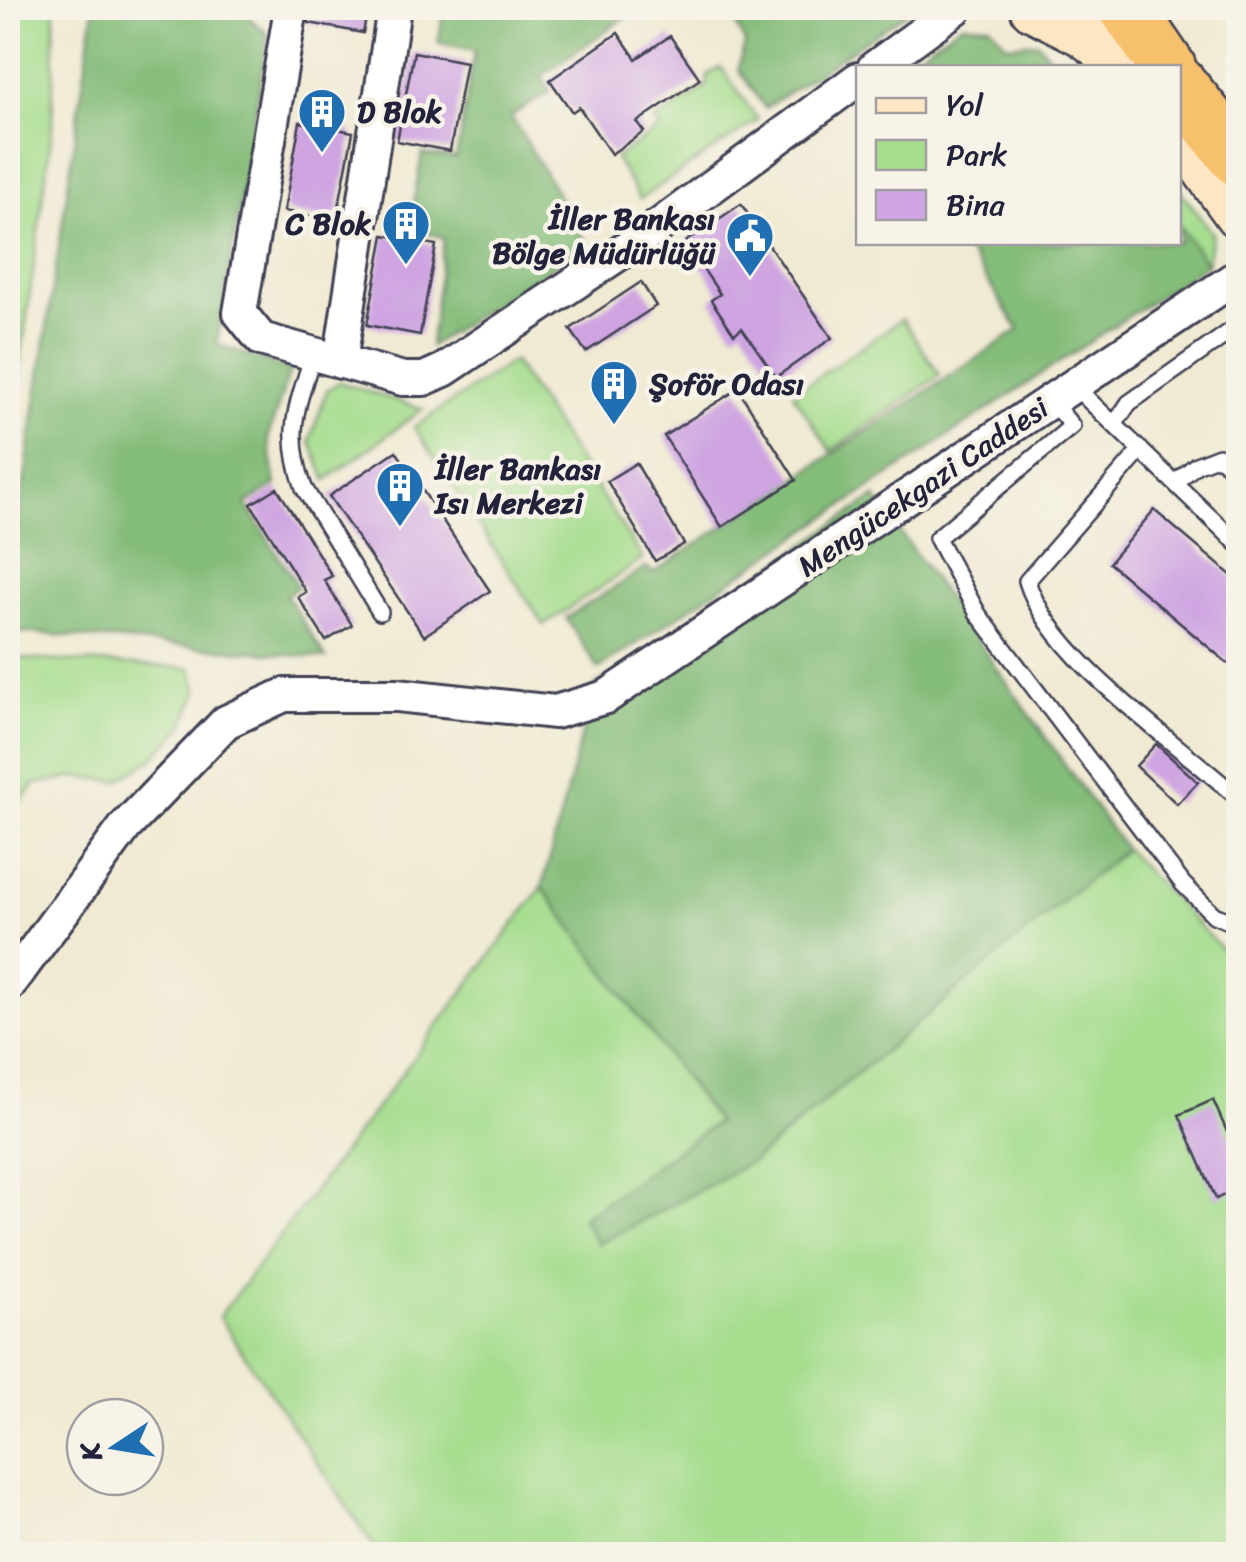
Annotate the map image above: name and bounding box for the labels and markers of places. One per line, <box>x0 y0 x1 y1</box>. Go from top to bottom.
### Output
place label: D Blok <box>357 85 443 139</box>
building icon: D Blok <box>296 86 348 154</box>
place label: İller Bankası Bölge Müdürlüğü <box>492 192 717 280</box>
place label: C Blok <box>285 197 372 251</box>
building icon: C Blok <box>380 198 432 266</box>
public building icon: İller Bankası Bölge Müdürlüğü <box>724 210 776 278</box>
place label: Şoför Odası <box>648 357 804 411</box>
building icon: Şoför Odası <box>588 358 640 426</box>
place label: İller Bankası Isı Merkezi <box>433 442 601 530</box>
building icon: İller Bankası Isı Merkezi <box>374 460 426 528</box>

